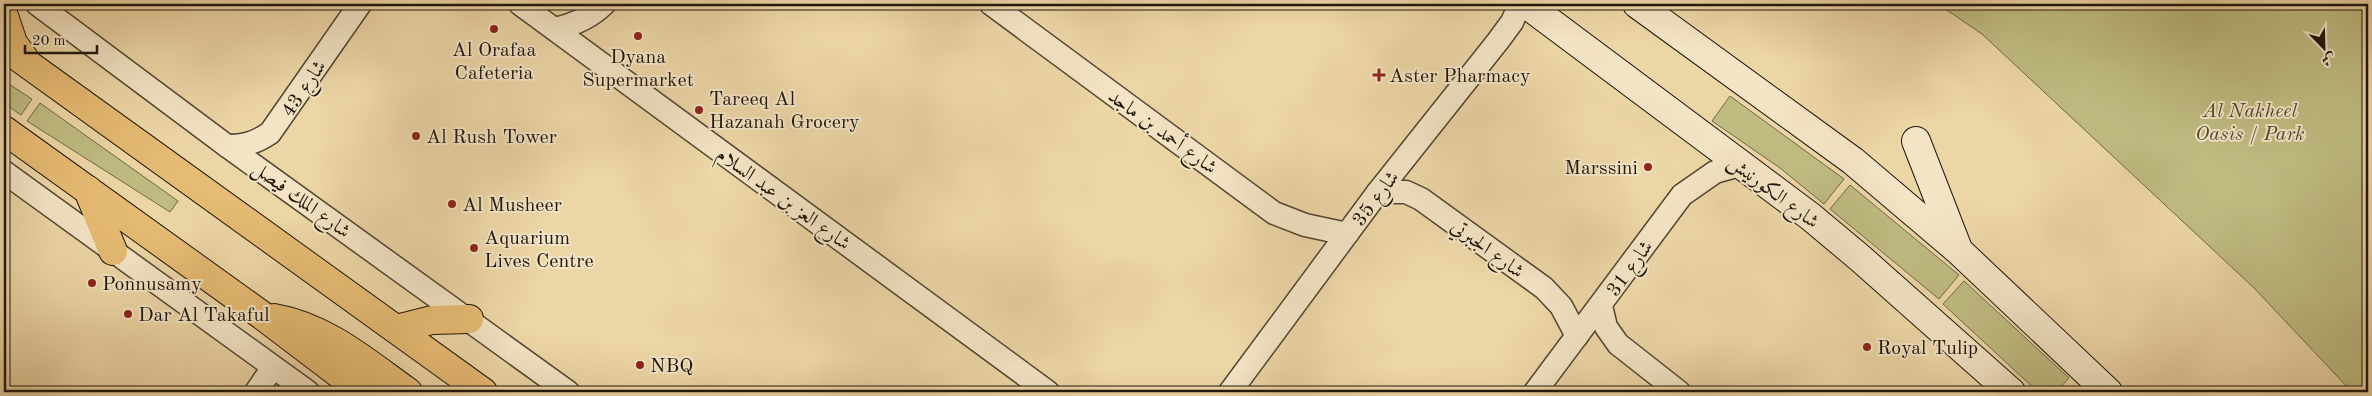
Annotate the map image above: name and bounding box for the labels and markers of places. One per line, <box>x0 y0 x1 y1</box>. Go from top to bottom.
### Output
marker: Al Orafaa Cafeteria <box>488 23 500 35</box>
marker: Dyana Supermarket <box>632 30 644 42</box>
place label: Al Orafaa Cafeteria <box>452 41 536 84</box>
place label: Dyana Supermarket <box>582 48 694 91</box>
place label: Aster Pharmacy <box>1389 67 1531 87</box>
marker: Aster Pharmacy <box>1373 69 1385 81</box>
place label: Tareeq Al Hazanah Grocery <box>709 90 860 133</box>
marker: Tareeq Al Hazanah Grocery <box>693 104 705 116</box>
place label: Al Rush Tower <box>426 128 557 148</box>
marker: Al Rush Tower <box>410 130 422 142</box>
place label: Marssini <box>1564 159 1638 179</box>
marker: Marssini <box>1642 161 1654 173</box>
place label: Al Musheer <box>462 196 562 216</box>
marker: Al Musheer <box>446 198 458 210</box>
place label: Aquarium Lives Centre <box>484 229 594 272</box>
marker: Aquarium Lives Centre <box>468 242 480 254</box>
place label: Ponnusamy <box>102 275 202 295</box>
marker: Ponnusamy <box>86 277 98 289</box>
place label: Dar Al Takaful <box>138 306 270 326</box>
marker: Dar Al Takaful <box>122 308 134 320</box>
place label: Royal Tulip <box>1877 339 1978 359</box>
marker: Royal Tulip <box>1861 341 1873 353</box>
place label: NBQ <box>650 357 693 377</box>
marker: NBQ <box>634 359 646 371</box>

